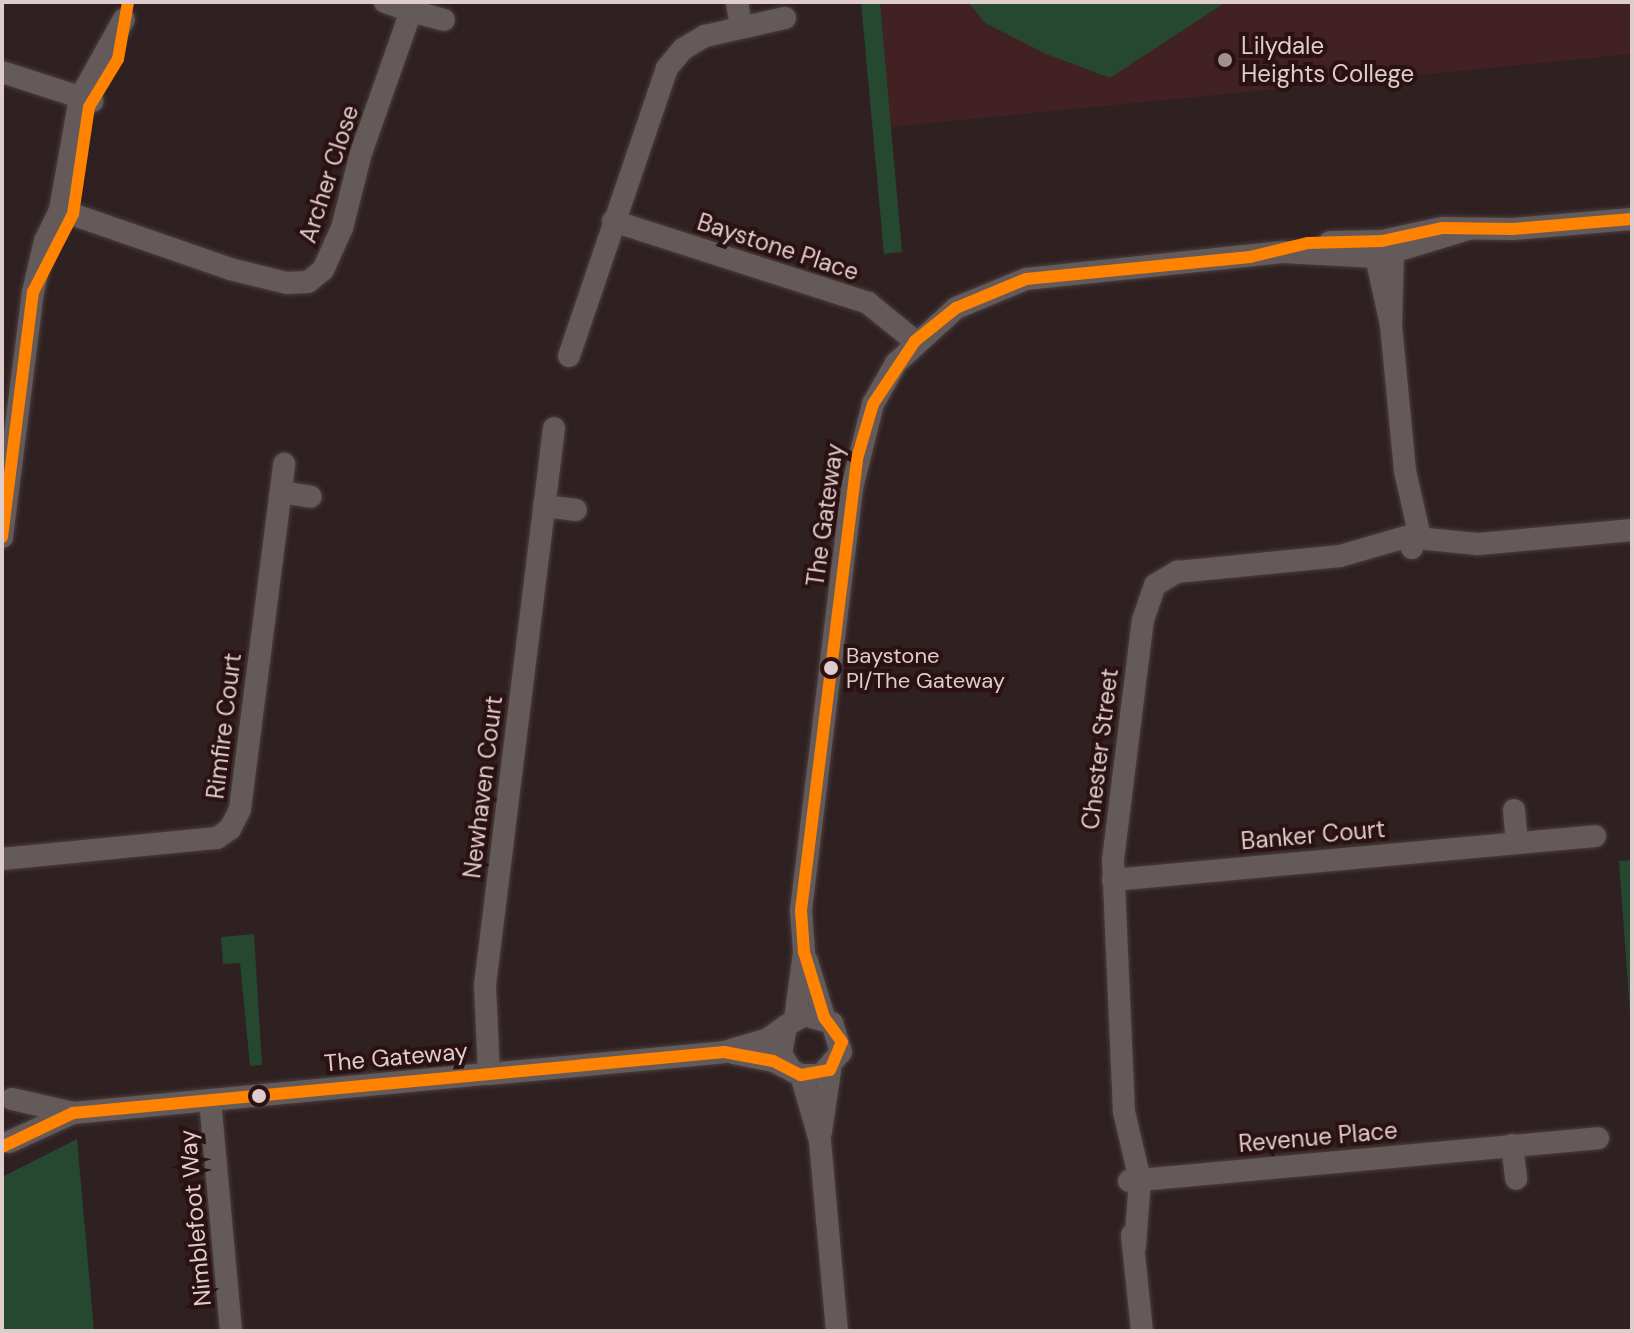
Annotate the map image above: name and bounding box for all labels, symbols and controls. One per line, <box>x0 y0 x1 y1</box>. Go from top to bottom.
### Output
place label: Lilydale Heights College <box>1241 32 1414 88</box>
marker: Lilydale Heights College <box>1216 51 1234 69</box>
street label: Archer Close <box>293 101 365 247</box>
street label: Baystone Place <box>694 207 862 287</box>
street label: The Gateway <box>801 442 849 588</box>
place label: Baystone Pl/The Gateway <box>846 642 1005 694</box>
street label: Rimfire Court <box>201 651 247 801</box>
marker: Baystone Pl/The Gateway <box>823 660 839 676</box>
street label: Chester Street <box>1076 667 1124 831</box>
street label: Newhaven Court <box>458 694 508 880</box>
street label: Banker Court <box>1240 814 1386 856</box>
street label: The Gateway <box>323 1036 469 1078</box>
unlabelled marker <box>251 1088 267 1104</box>
street label: Revenue Place <box>1237 1116 1399 1158</box>
street label: Nimblefoot Way <box>173 1128 217 1308</box>

